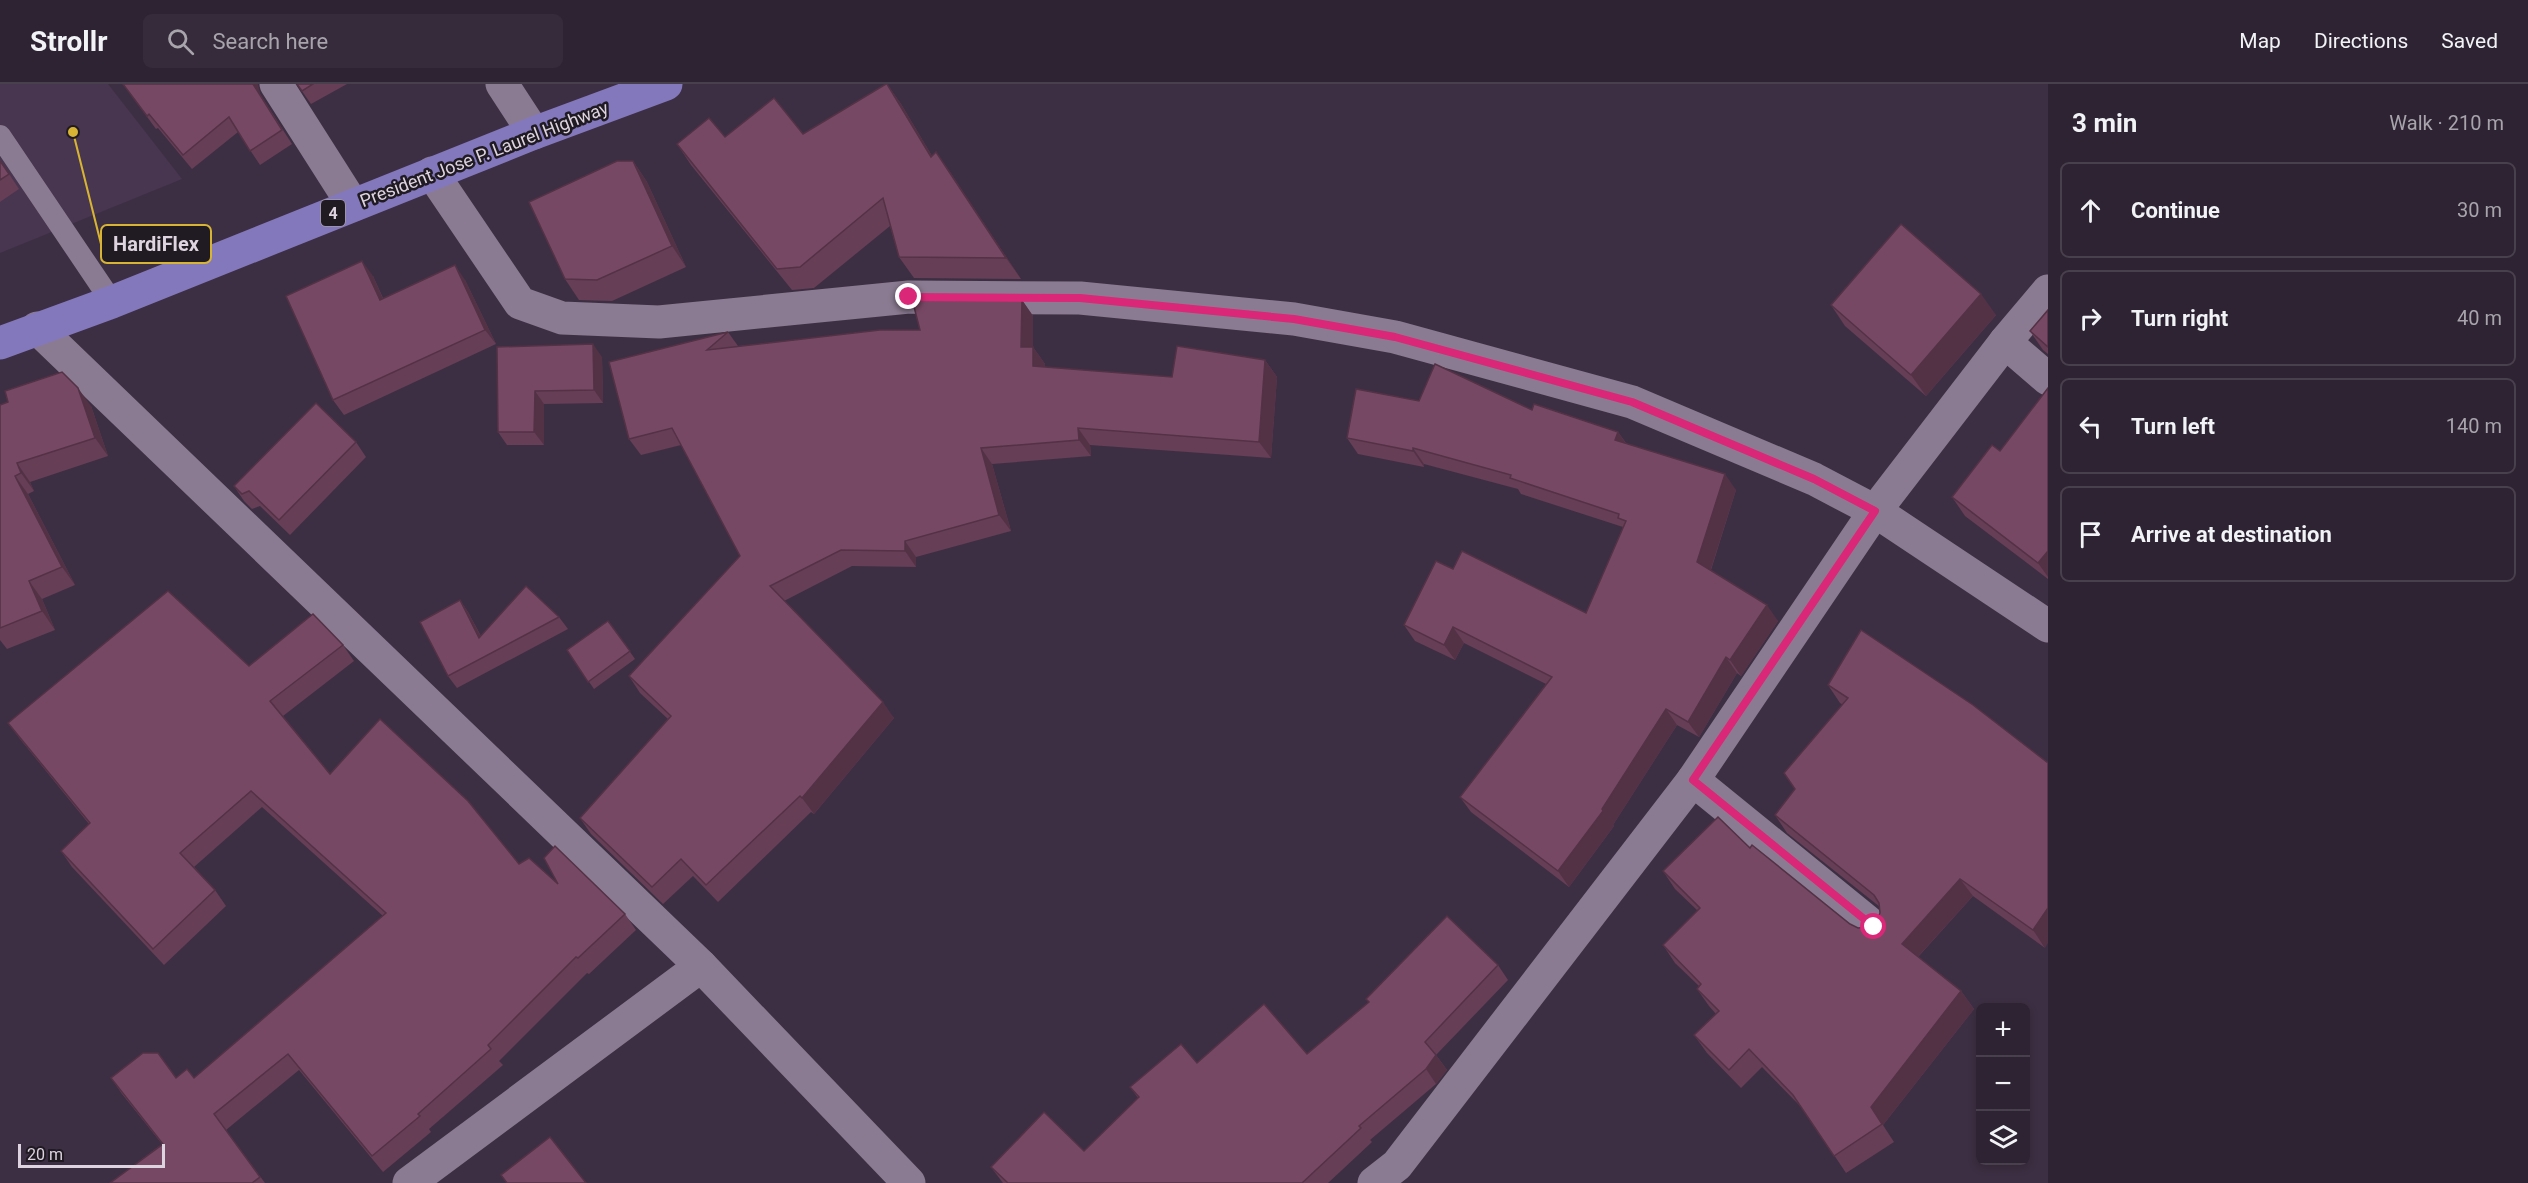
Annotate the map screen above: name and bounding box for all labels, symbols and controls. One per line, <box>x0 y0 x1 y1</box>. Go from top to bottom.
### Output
search box <box>143 14 563 68</box>
text: Strollr <box>30 25 107 58</box>
icon: search <box>164 25 197 58</box>
text: Search here <box>212 29 328 54</box>
text: Map <box>2239 29 2281 53</box>
text: Directions <box>2314 29 2408 53</box>
text: Saved <box>2441 29 2498 53</box>
street label: President Jose P. Laurel Highway <box>357 97 612 211</box>
text: 3 min <box>2072 108 2137 138</box>
text: Walk · 210 m <box>2389 111 2504 135</box>
icon: ahead <box>2074 194 2107 227</box>
text: Continue <box>2131 198 2220 223</box>
text: 30 m <box>2457 198 2502 222</box>
road number: 4 <box>321 200 345 226</box>
callout: HardiFlex <box>101 225 211 263</box>
text: HardiFlex <box>113 232 200 256</box>
route end <box>895 283 921 309</box>
icon: right <box>2074 302 2107 335</box>
text: Turn right <box>2131 306 2228 331</box>
text: 40 m <box>2457 306 2502 330</box>
icon: left <box>2074 410 2107 443</box>
text: Turn left <box>2131 414 2215 439</box>
text: 140 m <box>2446 414 2502 438</box>
icon: arrive <box>2074 518 2107 551</box>
text: Arrive at destination <box>2131 522 2332 547</box>
route start <box>1860 913 1886 939</box>
map controls <box>1976 1003 2030 1165</box>
button: + <box>1976 1003 2030 1057</box>
button: − <box>1976 1057 2030 1111</box>
button: layers <box>1976 1111 2030 1165</box>
scale bar <box>18 1141 165 1168</box>
text: 20 m <box>27 1145 63 1164</box>

